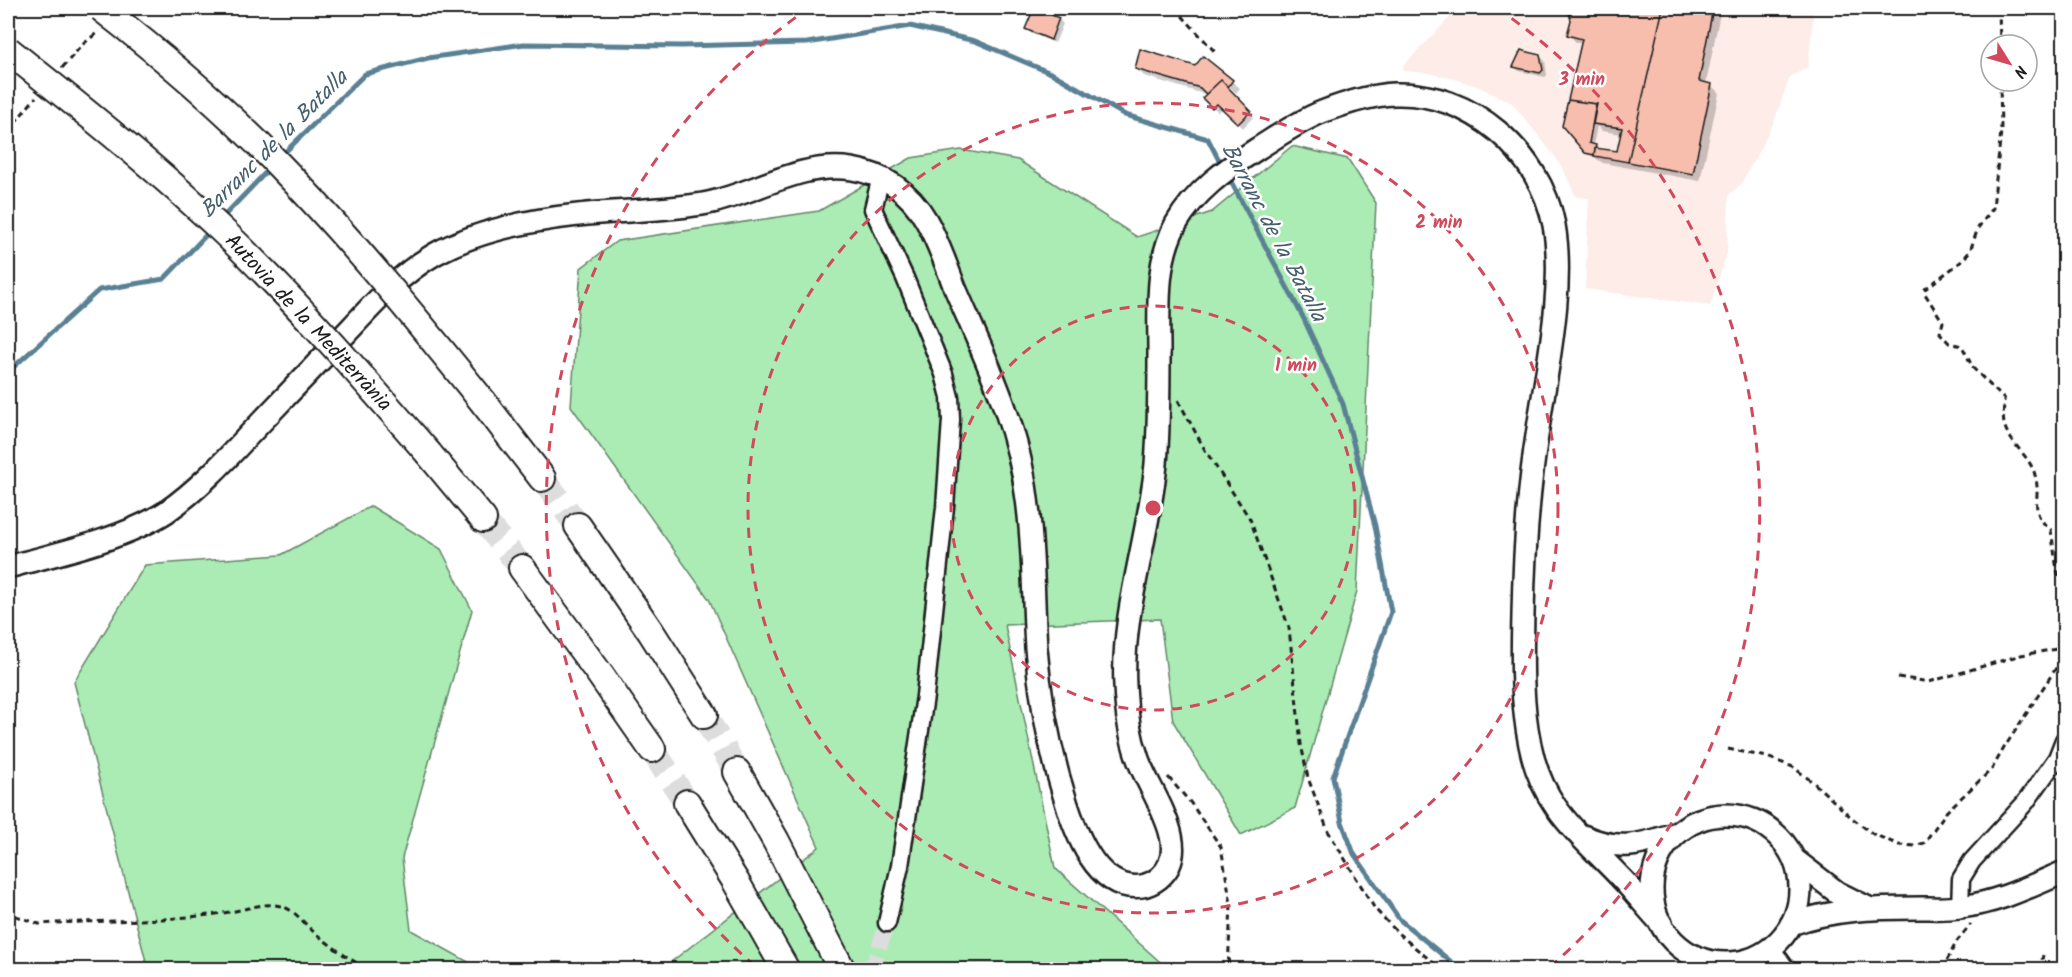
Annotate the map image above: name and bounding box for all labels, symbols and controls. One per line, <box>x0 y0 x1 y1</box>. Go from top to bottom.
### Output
north arrow <box>1979 33 2039 93</box>
text: N <box>2007 60 2033 83</box>
water label: Barranc de la Batalla <box>192 61 358 227</box>
text: 3 min <box>1558 66 1605 95</box>
water label: Barranc de la Batalla <box>1211 138 1336 330</box>
text: 2 min <box>1416 209 1462 238</box>
street label: Autovia de la Mediterrània <box>216 226 400 420</box>
text: 1 min <box>1275 352 1317 381</box>
centre of rings <box>1143 498 1163 518</box>

